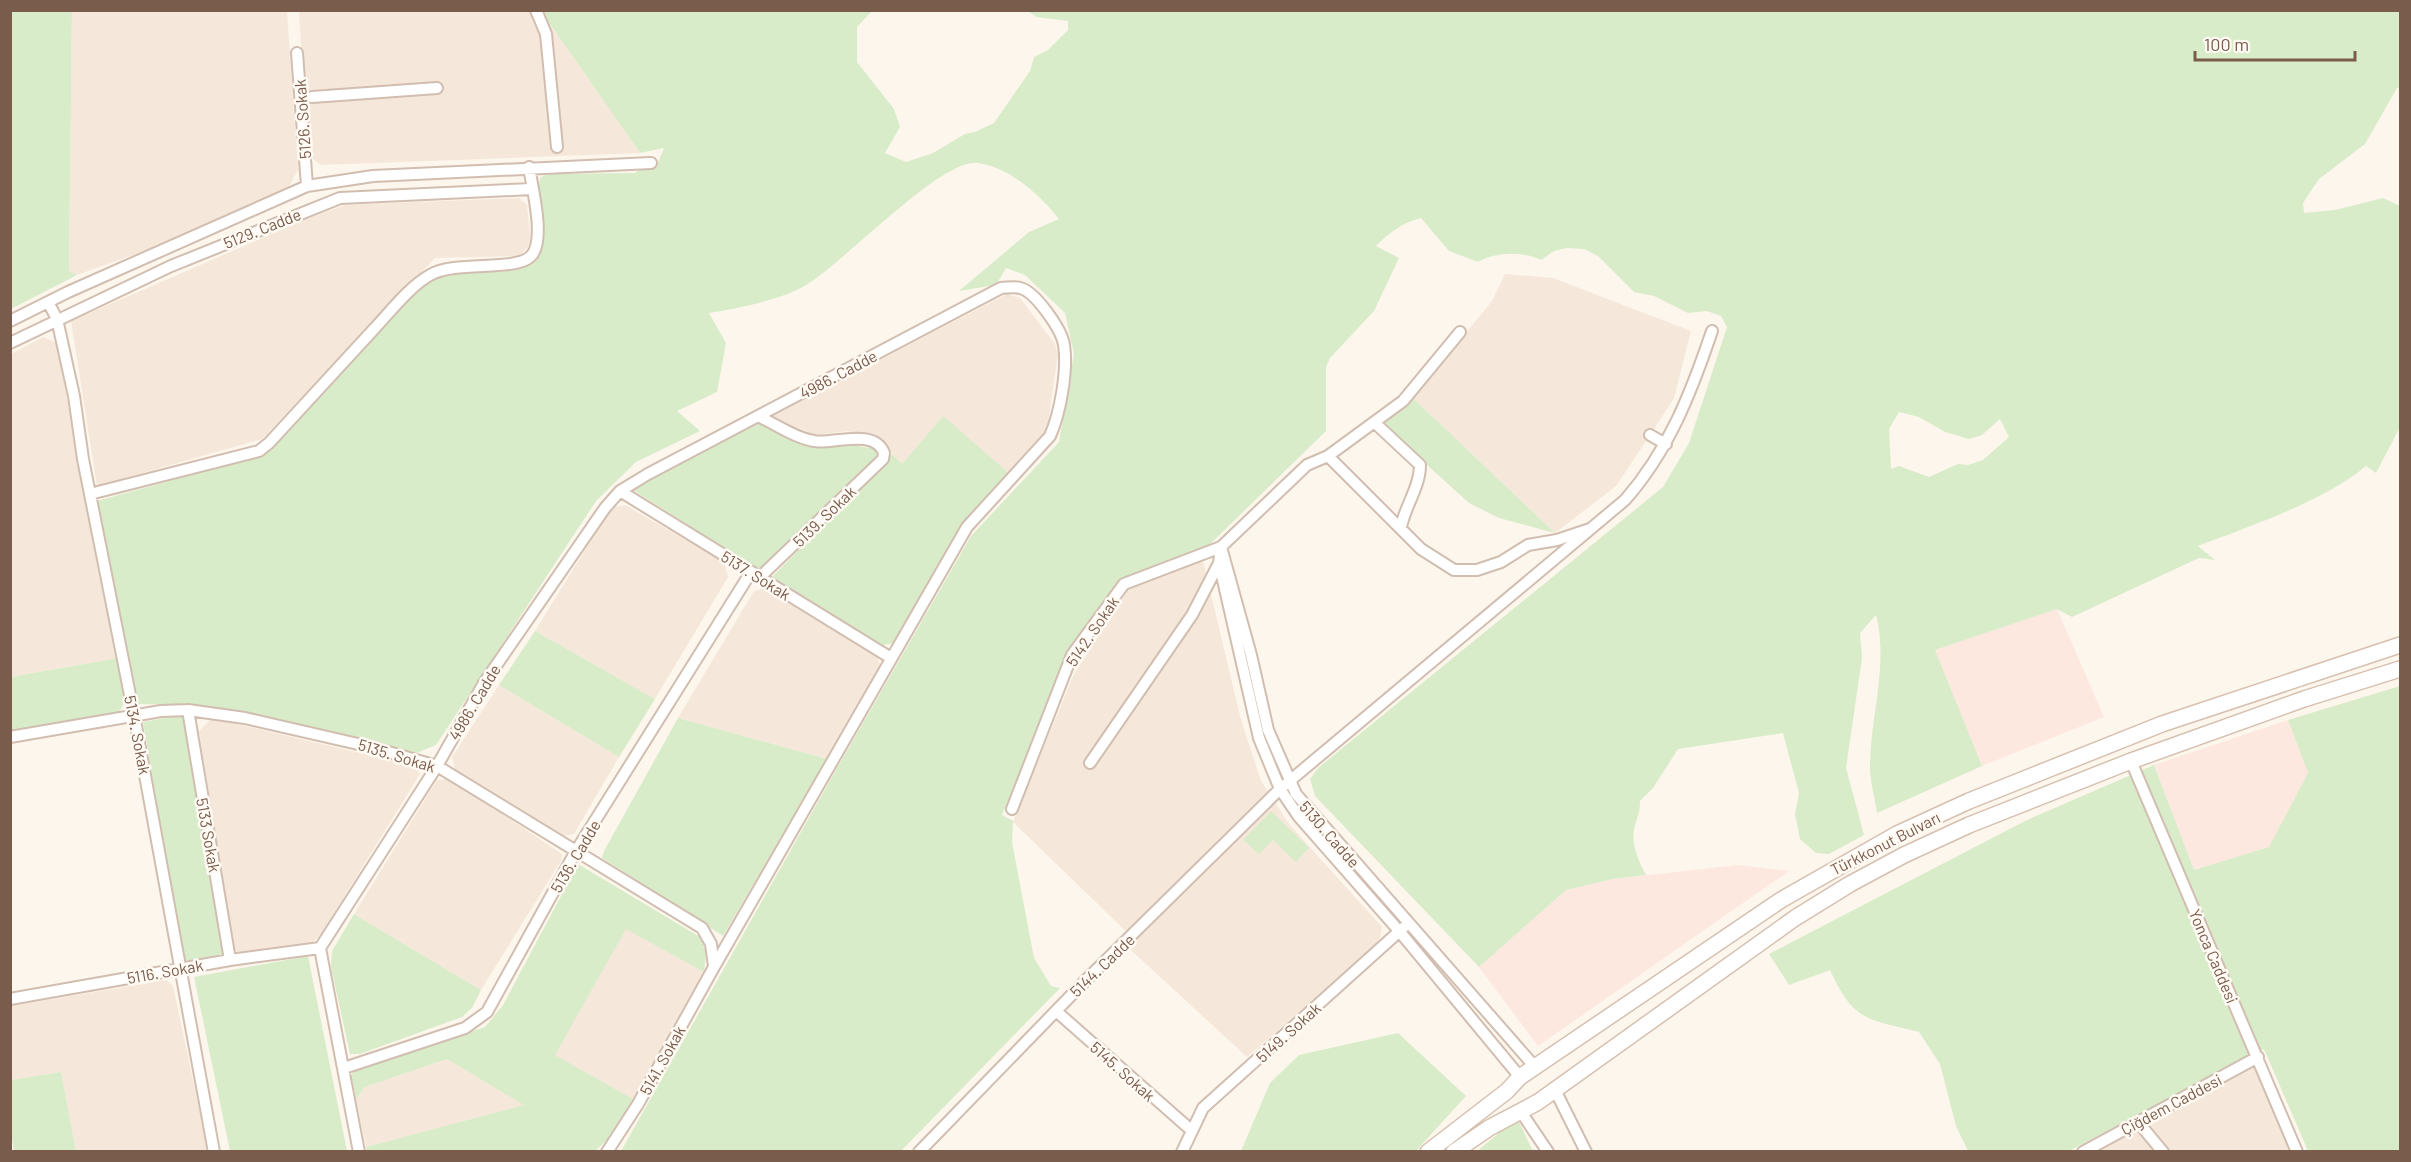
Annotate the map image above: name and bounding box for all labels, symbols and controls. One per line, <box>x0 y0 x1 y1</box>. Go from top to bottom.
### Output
scale bar <box>2195 24 2356 62</box>
text: 100 m <box>2204 33 2249 55</box>
street label: 5126. Sokak <box>290 78 314 160</box>
street label: 5129. Cadde <box>221 204 303 252</box>
street label: 4986. Cadde <box>796 346 880 402</box>
street label: 5139. Sokak <box>789 481 859 551</box>
street label: 5137. Sokak <box>718 546 794 604</box>
street label: 5142. Sokak <box>1062 592 1122 670</box>
street label: 4986. Cadde <box>444 661 504 743</box>
street label: 5134. Sokak <box>121 694 155 776</box>
street label: 5135. Sokak <box>356 734 438 776</box>
street label: 5133 Sokak <box>193 796 225 874</box>
street label: 5130. Cadde <box>1296 797 1364 871</box>
street label: Türkkonut Bulvarı <box>1827 807 1943 879</box>
street label: 5136. Cadde <box>546 816 604 896</box>
street label: Yonca Caddesi <box>2186 906 2242 1006</box>
street label: 5144. Cadde <box>1066 930 1138 1000</box>
street label: 5116. Sokak <box>125 955 205 987</box>
street label: 5149. Sokak <box>1252 998 1324 1066</box>
street label: 5141. Sokak <box>635 1022 689 1098</box>
street label: 5145. Sokak <box>1087 1037 1159 1105</box>
street label: Çiğdem Caddesi <box>2117 1069 2225 1139</box>

